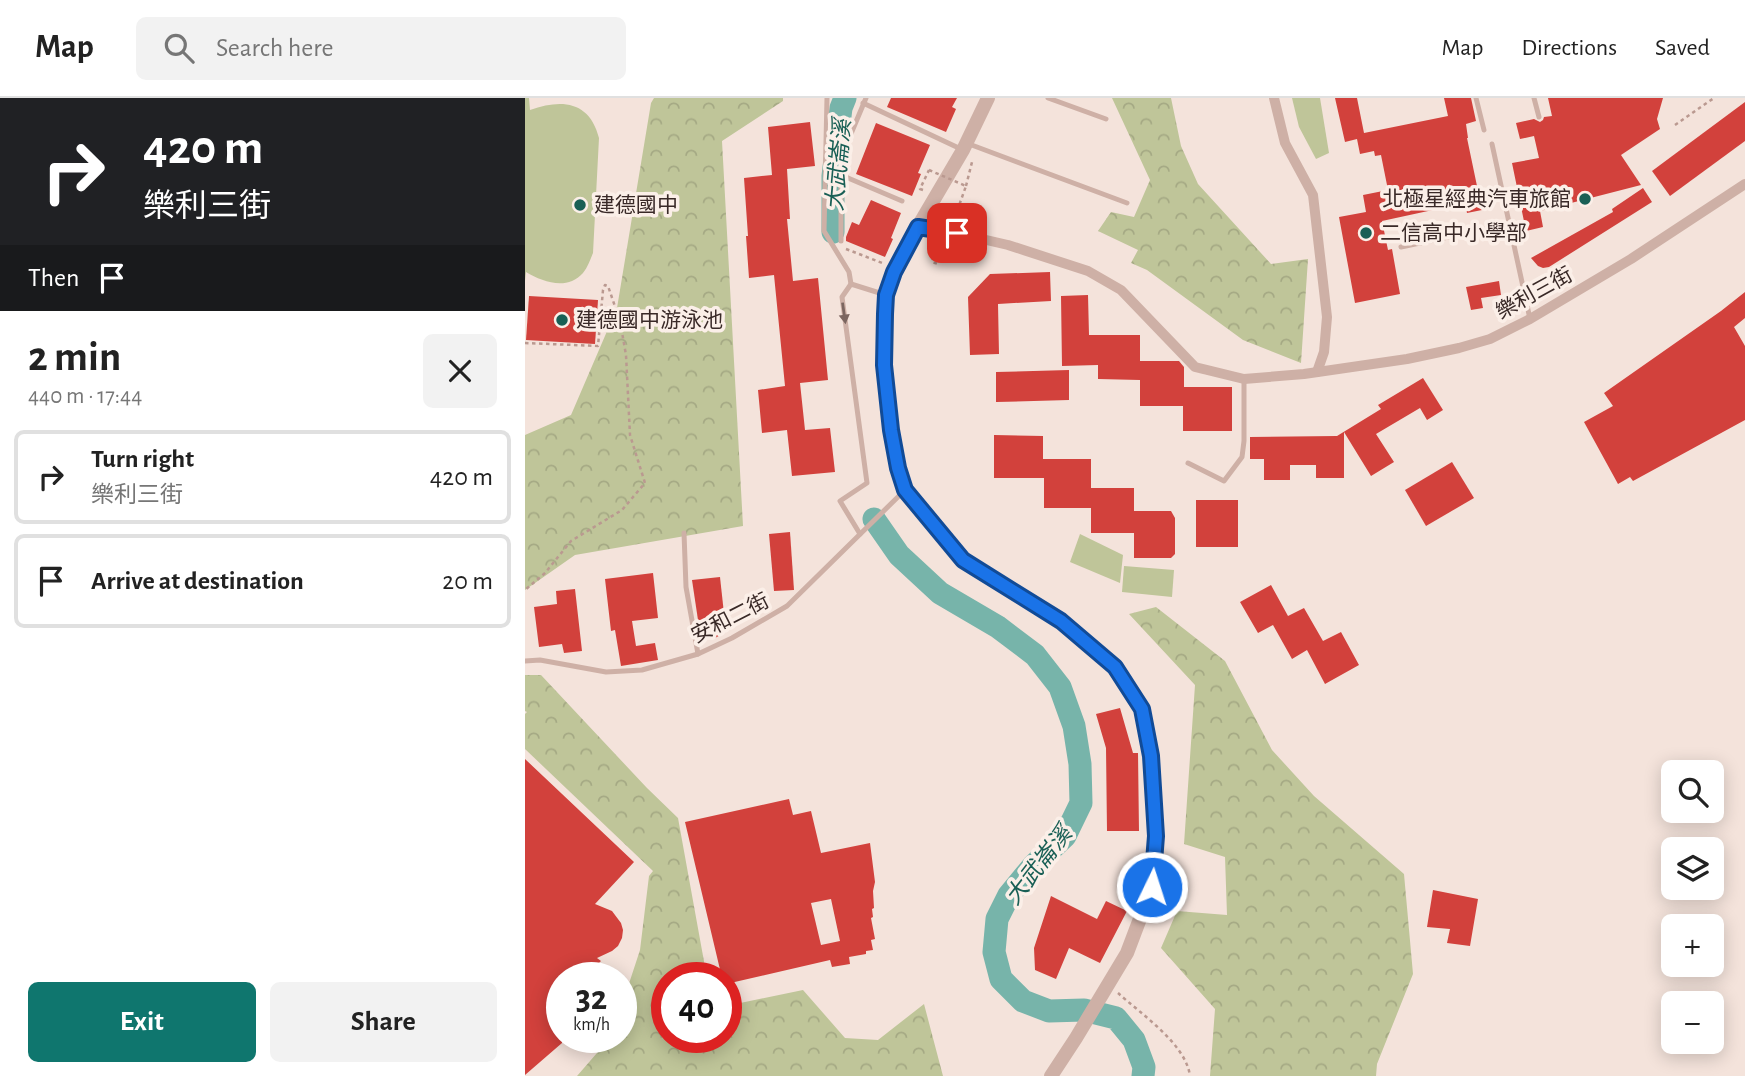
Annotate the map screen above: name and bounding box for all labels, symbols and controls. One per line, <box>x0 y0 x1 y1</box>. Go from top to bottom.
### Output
search box <box>136 17 626 80</box>
icon: search <box>160 29 198 67</box>
text: Map <box>35 31 94 64</box>
text: Search here <box>216 35 334 61</box>
text: Map <box>1441 36 1483 60</box>
text: Directions <box>1521 36 1617 60</box>
text: Saved <box>1655 36 1710 60</box>
water label: 大武崙溪 <box>822 115 855 212</box>
text: 420 m <box>143 124 263 173</box>
icon: right <box>28 126 119 217</box>
place label: 北極星經典汽車旅館 <box>1382 187 1571 210</box>
text: 樂利三街 <box>143 190 271 222</box>
marker: 北極星經典汽車旅館 <box>1577 191 1593 207</box>
place label: 建德國中 <box>594 194 678 216</box>
marker: 建德國中 <box>572 197 588 213</box>
pin <box>927 203 987 263</box>
icon: arrive <box>938 214 976 252</box>
place label: 二信高中小學部 <box>1380 222 1527 244</box>
marker: 二信高中小學部 <box>1358 225 1374 241</box>
icon: arrive <box>93 259 131 297</box>
street label: 樂利三街 <box>1492 263 1576 323</box>
text: Then <box>28 265 79 291</box>
one-way arrow <box>839 302 850 324</box>
place label: 建德國中游泳池 <box>576 309 723 331</box>
marker: 建德國中游泳池 <box>554 312 570 328</box>
button: close <box>423 334 497 408</box>
text: 2 min <box>28 336 121 378</box>
text: 440 m · 17:44 <box>28 385 142 408</box>
text: Turn right <box>91 446 194 472</box>
icon: right <box>32 458 70 496</box>
text: 420 m <box>430 464 493 490</box>
text: 樂利三街 <box>91 484 183 507</box>
icon: arrive <box>32 562 70 600</box>
text: Arrive at destination <box>91 568 304 594</box>
text: 20 m <box>442 568 493 594</box>
street label: 安和二街 <box>688 589 772 647</box>
map controls <box>1661 760 1724 1054</box>
button: search <box>1661 760 1724 823</box>
water label: 大武崙溪 <box>1000 819 1078 909</box>
button: layers <box>1661 837 1724 900</box>
position arrow <box>1115 850 1189 924</box>
button: + <box>1661 914 1724 977</box>
speed limit sign: 40 <box>651 962 742 1053</box>
text: 32 <box>576 981 607 1016</box>
button: Exit <box>28 982 256 1062</box>
button: Share <box>270 982 497 1062</box>
button: − <box>1661 991 1724 1054</box>
text: km/h <box>573 1016 610 1034</box>

